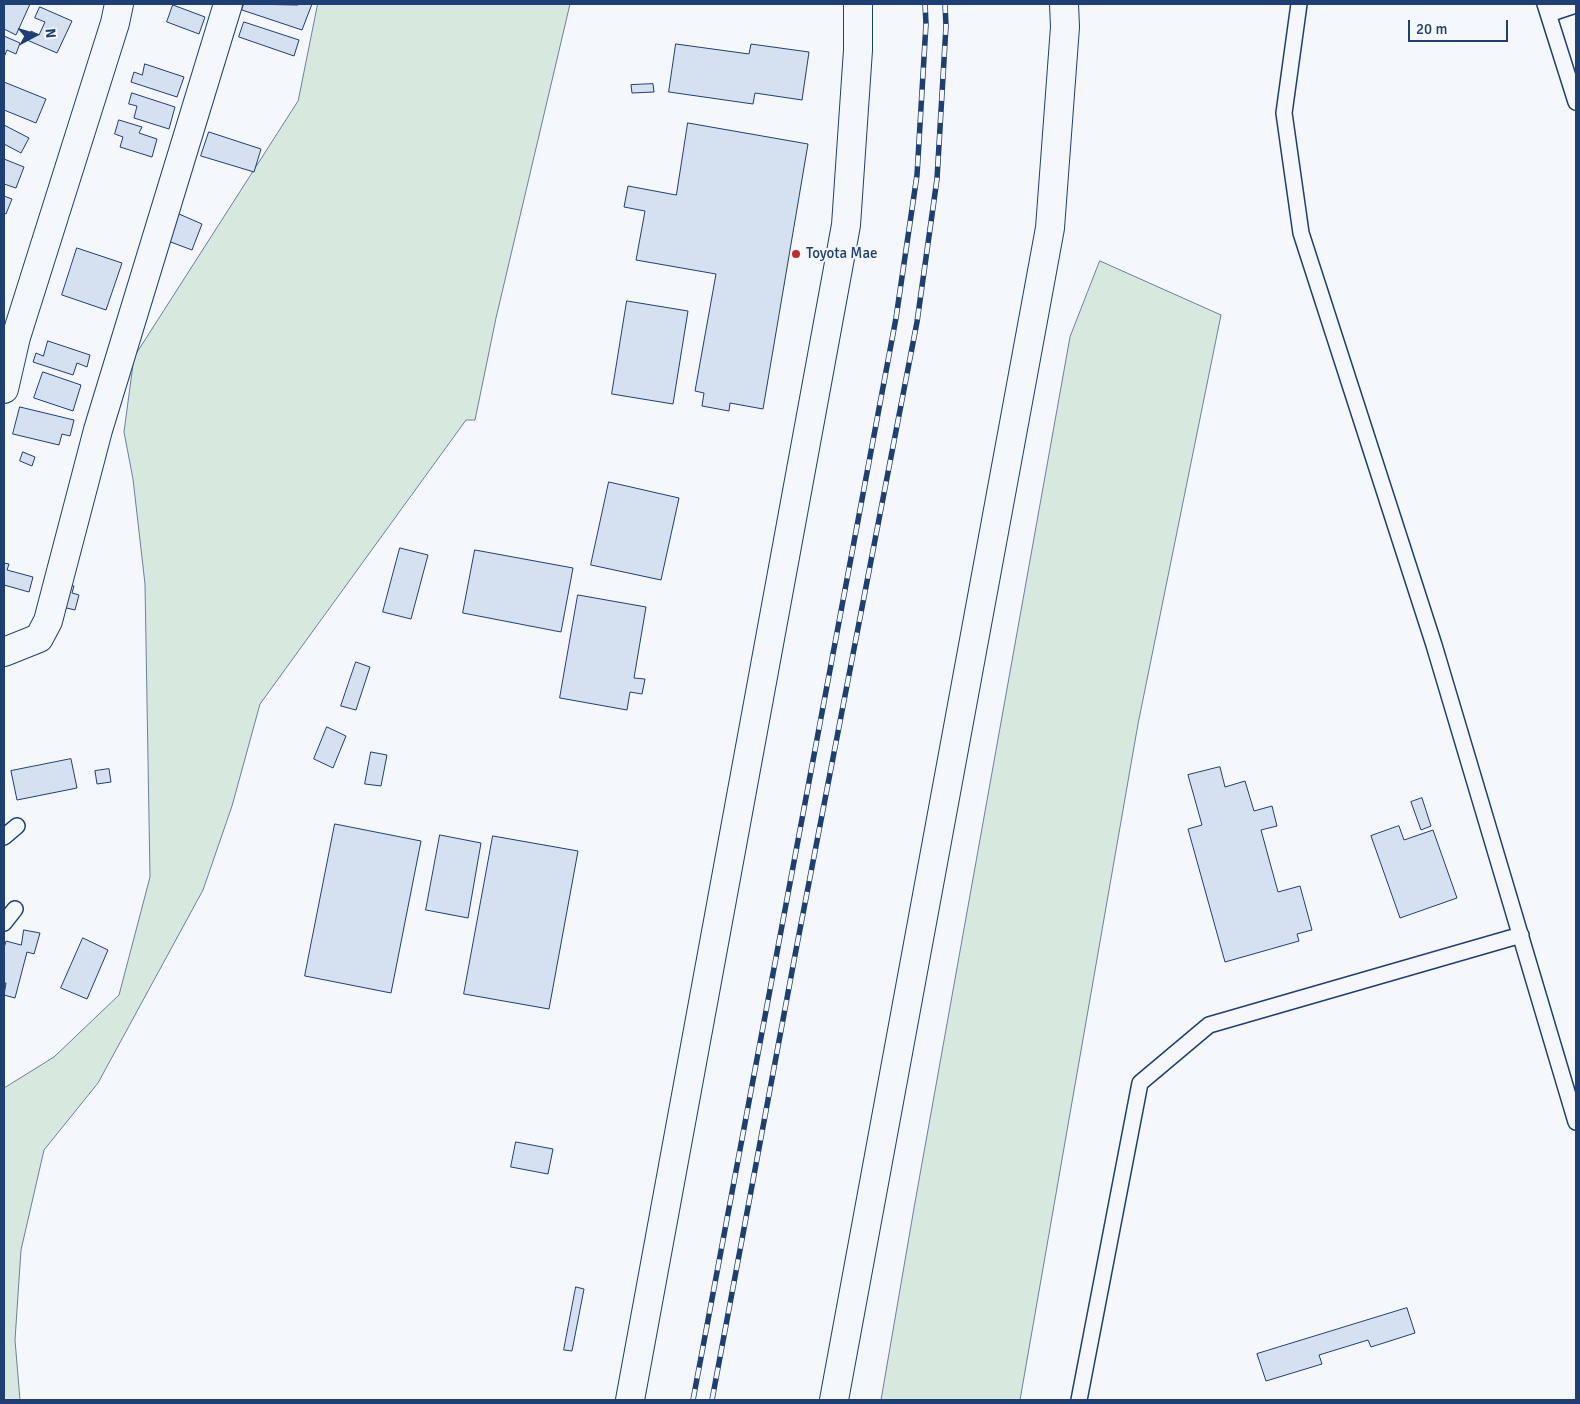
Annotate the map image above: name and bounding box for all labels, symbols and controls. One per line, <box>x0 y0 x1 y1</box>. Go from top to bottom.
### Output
north arrow <box>10 10 60 60</box>
scale bar <box>1410 10 1510 42</box>
text: 20 m <box>1416 20 1447 38</box>
text: N <box>41 28 59 39</box>
place label: Toyota Mae <box>806 245 878 263</box>
marker: Toyota Mae <box>790 248 802 260</box>

